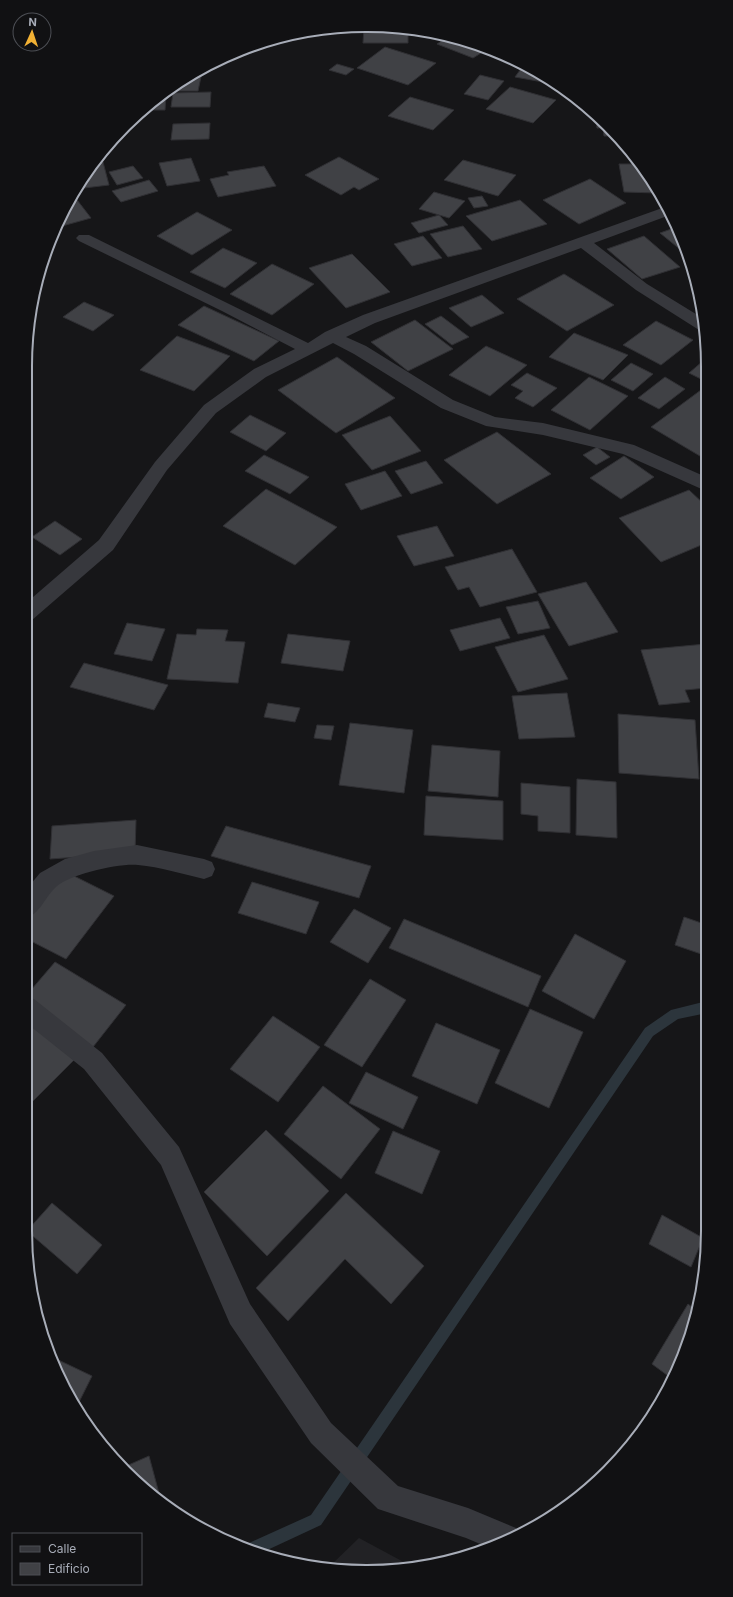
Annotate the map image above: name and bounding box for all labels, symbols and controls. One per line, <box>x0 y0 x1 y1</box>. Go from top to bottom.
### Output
north arrow <box>12 12 52 52</box>
text: N <box>28 15 37 29</box>
legend <box>12 1533 142 1585</box>
text: Calle <box>48 1541 76 1556</box>
text: Edificio <box>48 1561 90 1576</box>

